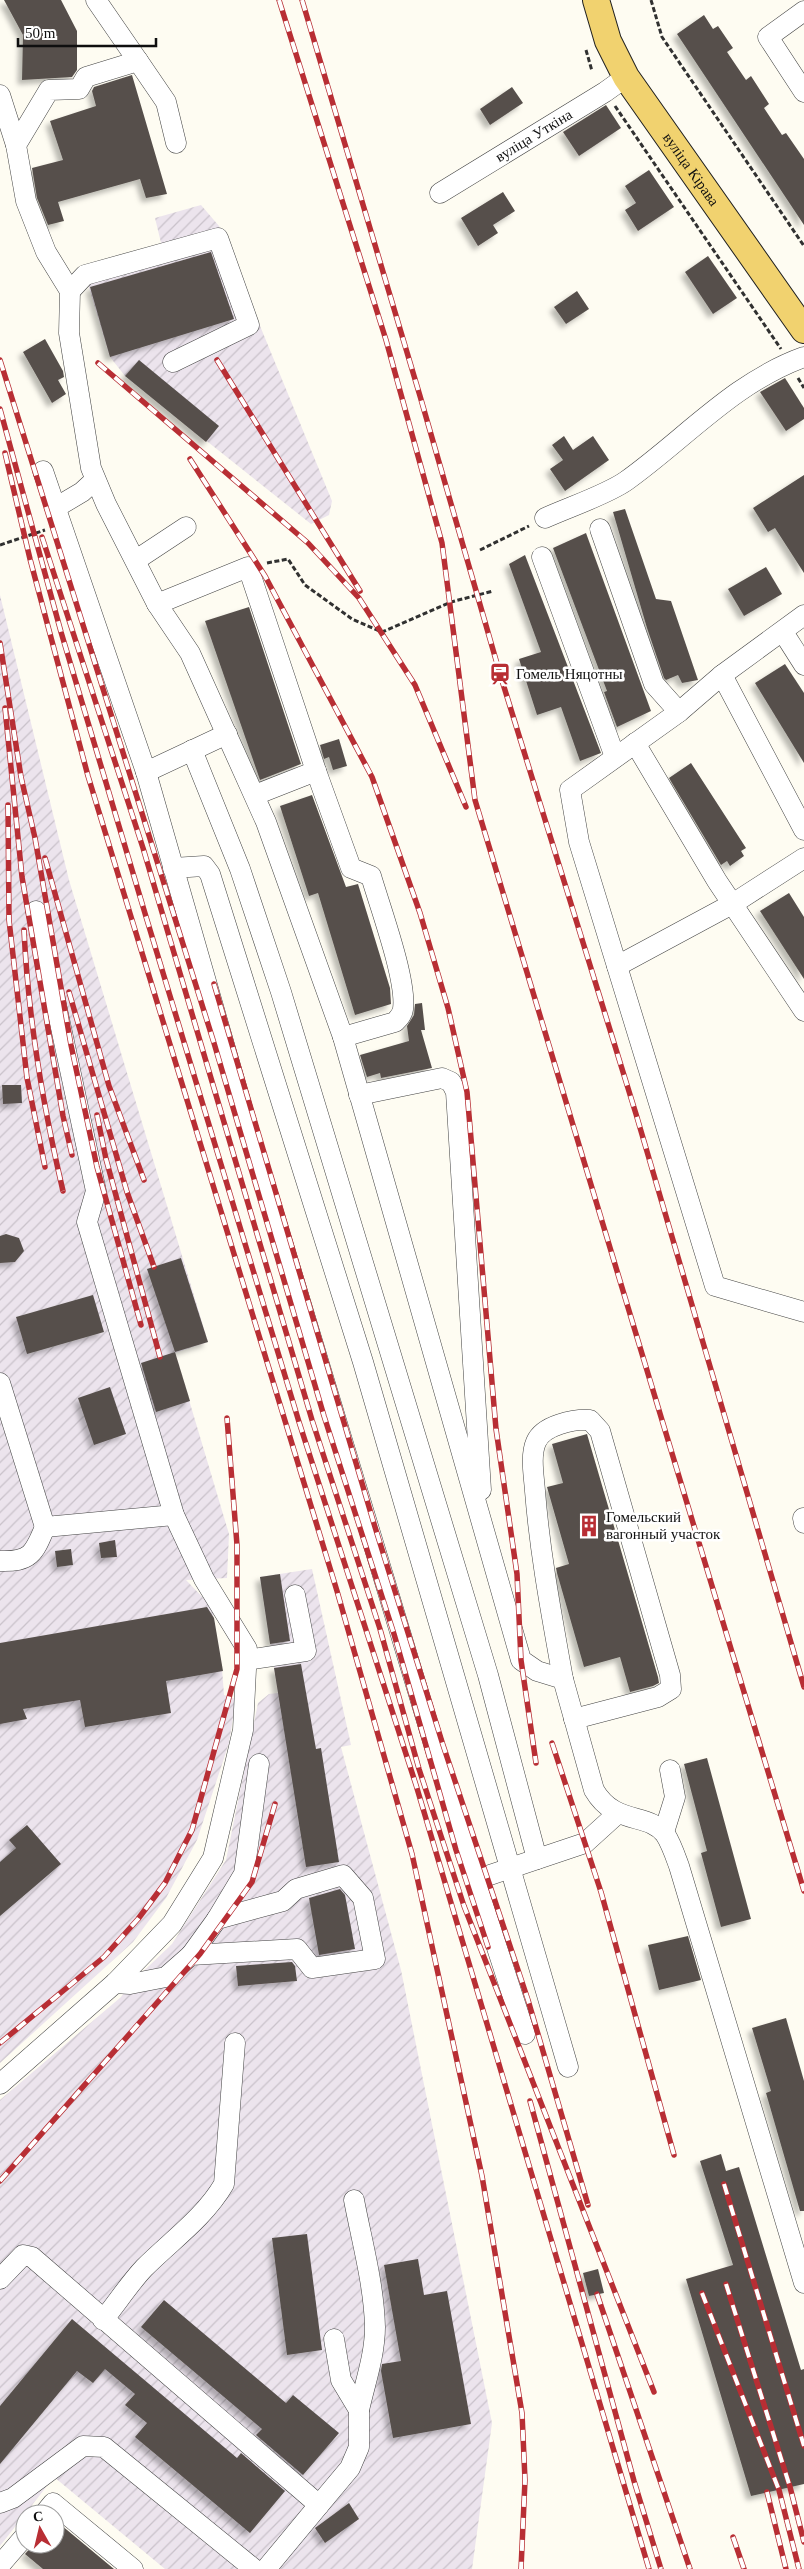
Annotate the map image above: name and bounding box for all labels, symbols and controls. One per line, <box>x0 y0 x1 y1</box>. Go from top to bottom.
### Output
scale bar <box>18 15 155 47</box>
text: 50 m <box>25 25 56 41</box>
street label: вуліца Уткіна <box>493 106 575 165</box>
street label: вуліца Кірава <box>660 130 722 209</box>
station icon: Гомель Няцотны <box>487 661 513 687</box>
place label: Гомель Няцотны <box>516 666 623 682</box>
place label: Гомельский вагонный участок <box>606 1509 721 1542</box>
building icon: Гомельский вагонный участок <box>576 1513 602 1539</box>
north arrow <box>15 2504 65 2554</box>
text: С <box>32 2508 44 2525</box>

